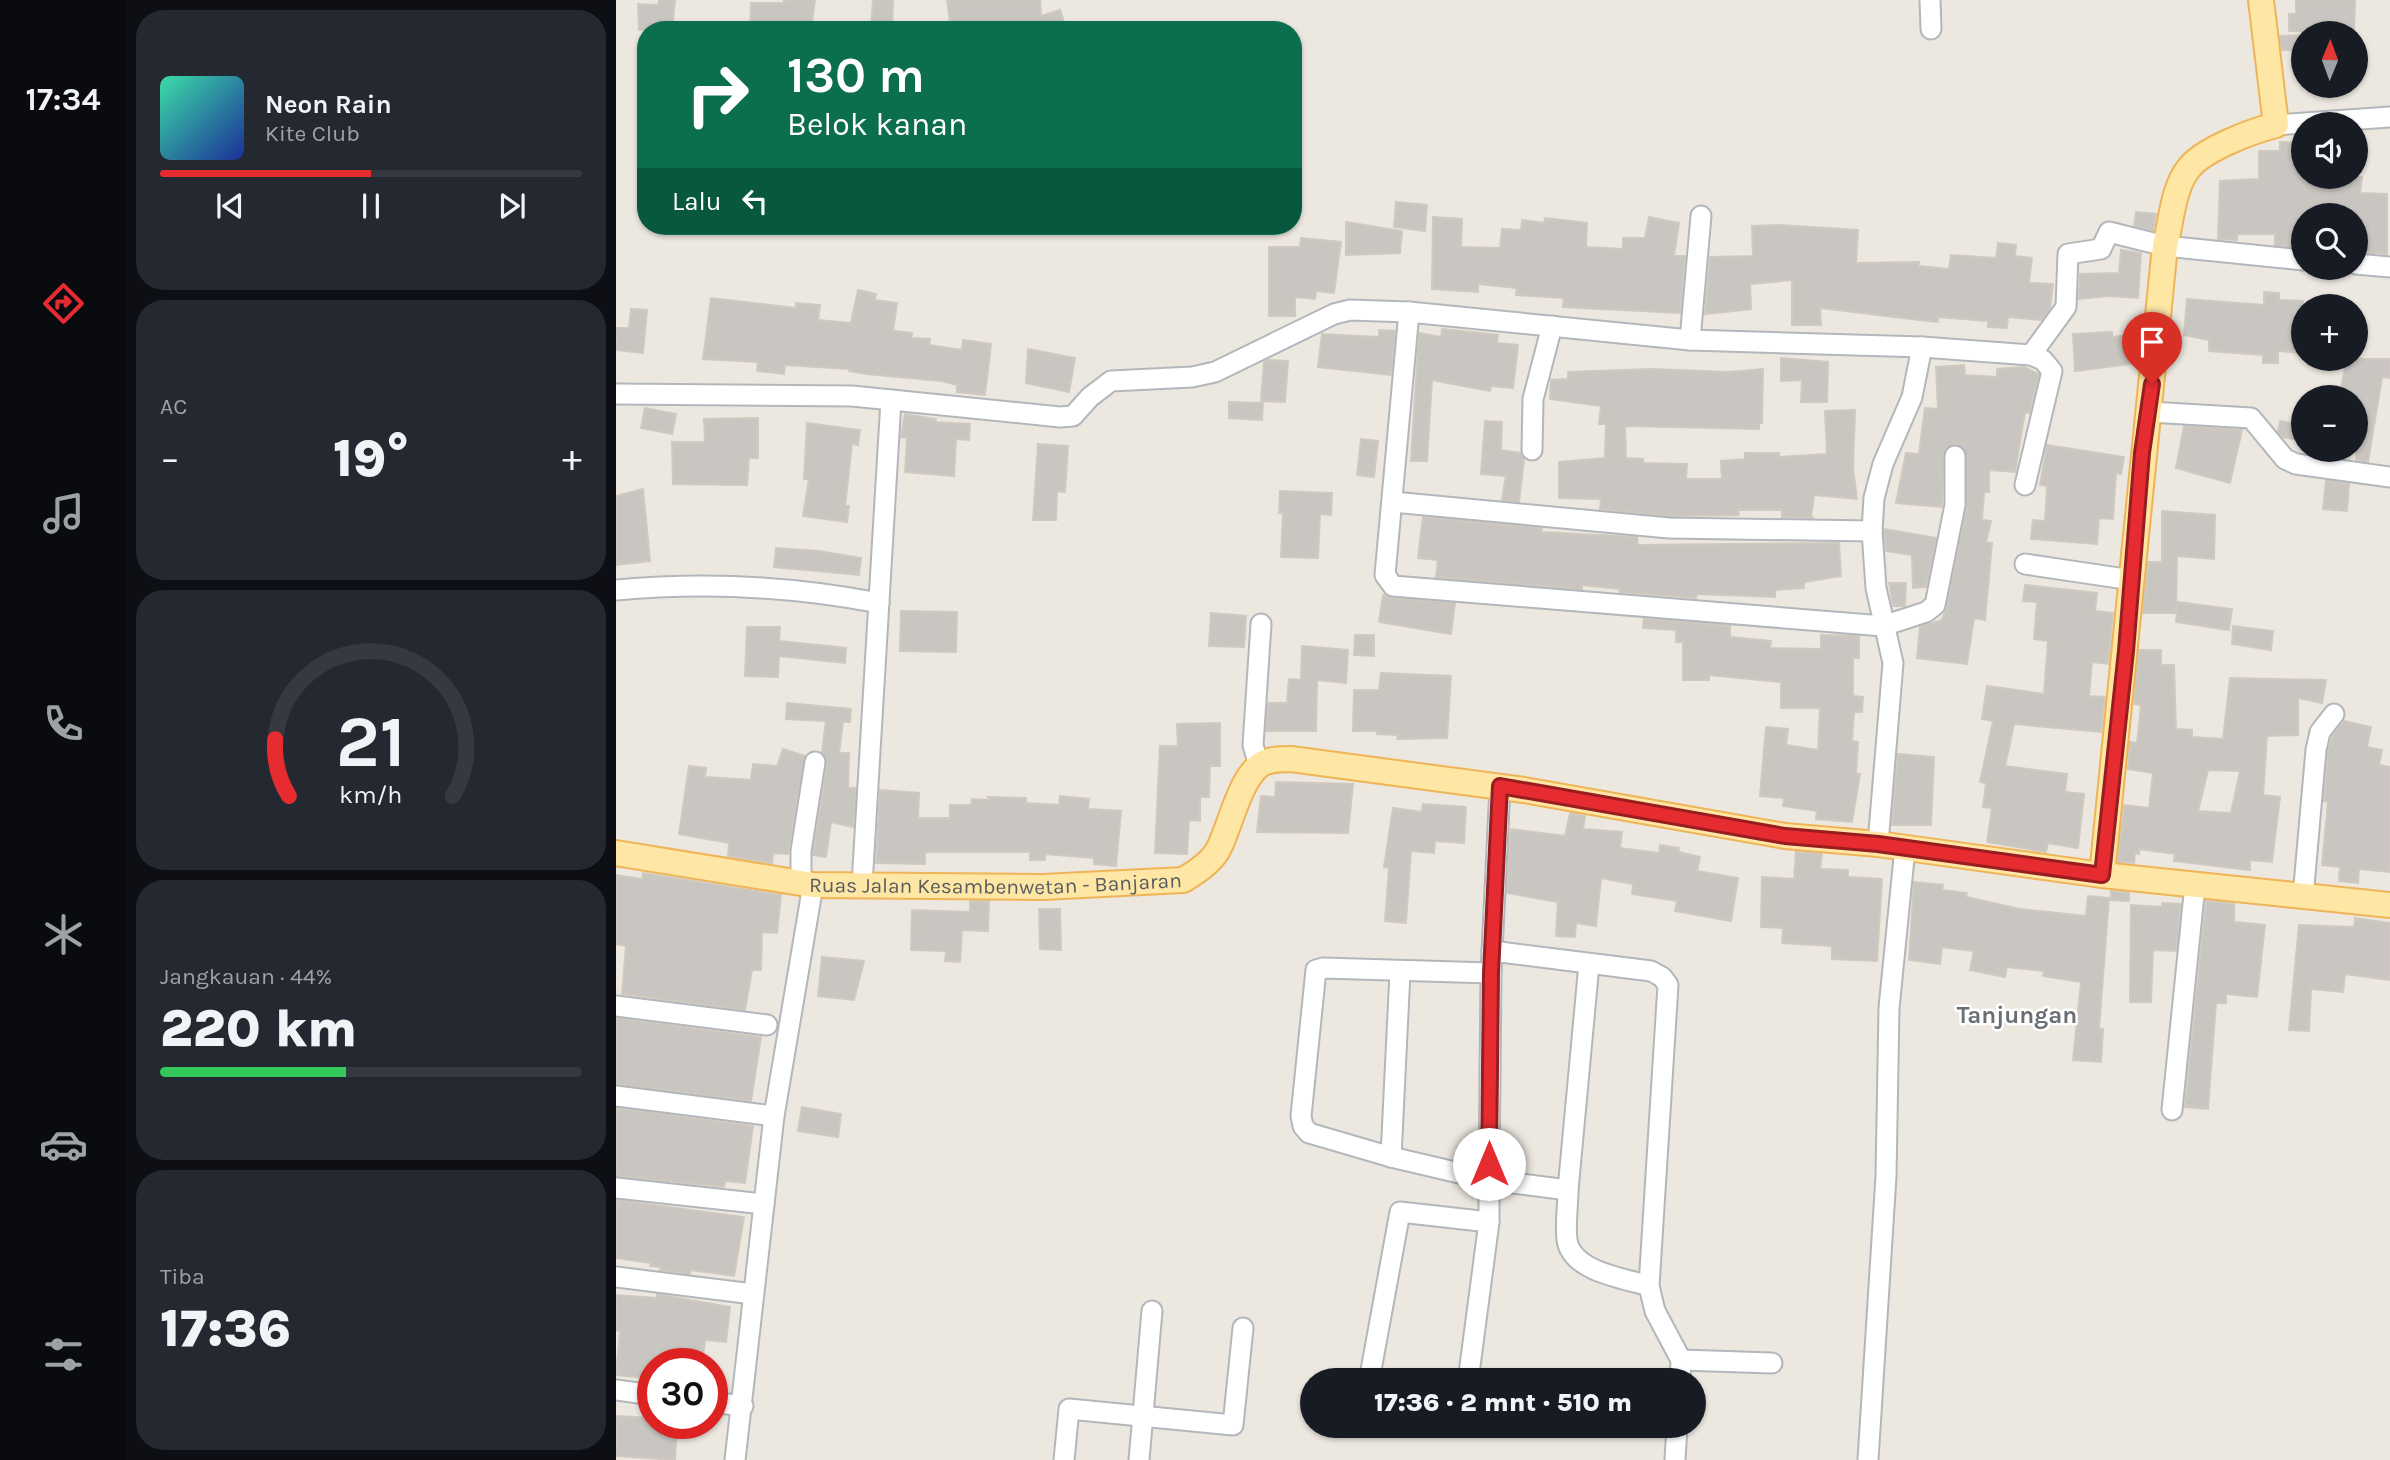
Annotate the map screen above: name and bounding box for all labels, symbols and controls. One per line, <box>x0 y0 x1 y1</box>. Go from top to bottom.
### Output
north arrow <box>2291 21 2368 98</box>
map controls <box>2291 21 2368 462</box>
text: 130 m <box>787 47 925 104</box>
icon: right <box>672 49 763 140</box>
text: 17:34 <box>26 81 100 118</box>
text: Neon Rain <box>265 89 392 120</box>
text: Belok kanan <box>787 106 967 143</box>
button: sound <box>2291 112 2368 189</box>
text: Kite Club <box>265 120 360 147</box>
icon: left <box>736 182 774 220</box>
text: Lalu <box>672 186 722 217</box>
icon: previous <box>211 187 249 225</box>
icon: pause <box>352 187 390 225</box>
icon: next <box>493 187 531 225</box>
button: search <box>2291 203 2368 280</box>
icon: directions <box>39 279 88 328</box>
button: + <box>2291 294 2368 371</box>
pin <box>2122 312 2182 384</box>
icon: arrive <box>2133 323 2171 361</box>
button: − <box>2291 385 2368 462</box>
text: AC <box>160 393 187 420</box>
text: 19° <box>333 428 409 489</box>
text: − <box>160 436 180 481</box>
text: + <box>562 436 582 481</box>
icon: music <box>39 489 88 538</box>
icon: phone <box>39 699 88 748</box>
text: 21 <box>336 699 406 784</box>
text: km/h <box>339 780 403 809</box>
street label: Ruas Jalan Kesambenwetan - Banjaran <box>809 868 1182 899</box>
icon: climate <box>39 910 88 959</box>
text: Jangkauan · 44% <box>160 963 332 990</box>
text: 220 km <box>160 998 357 1059</box>
district label: Tanjungan <box>1957 1001 2077 1029</box>
icon: car <box>39 1120 88 1169</box>
position arrow <box>1452 1127 1526 1201</box>
text: Tiba <box>160 1263 205 1290</box>
text: 17:36 <box>160 1298 291 1359</box>
icon: filters <box>39 1330 88 1379</box>
speed limit sign: 30 <box>637 1348 728 1439</box>
text: 17:36 · 2 mnt · 510 m <box>1374 1387 1632 1418</box>

